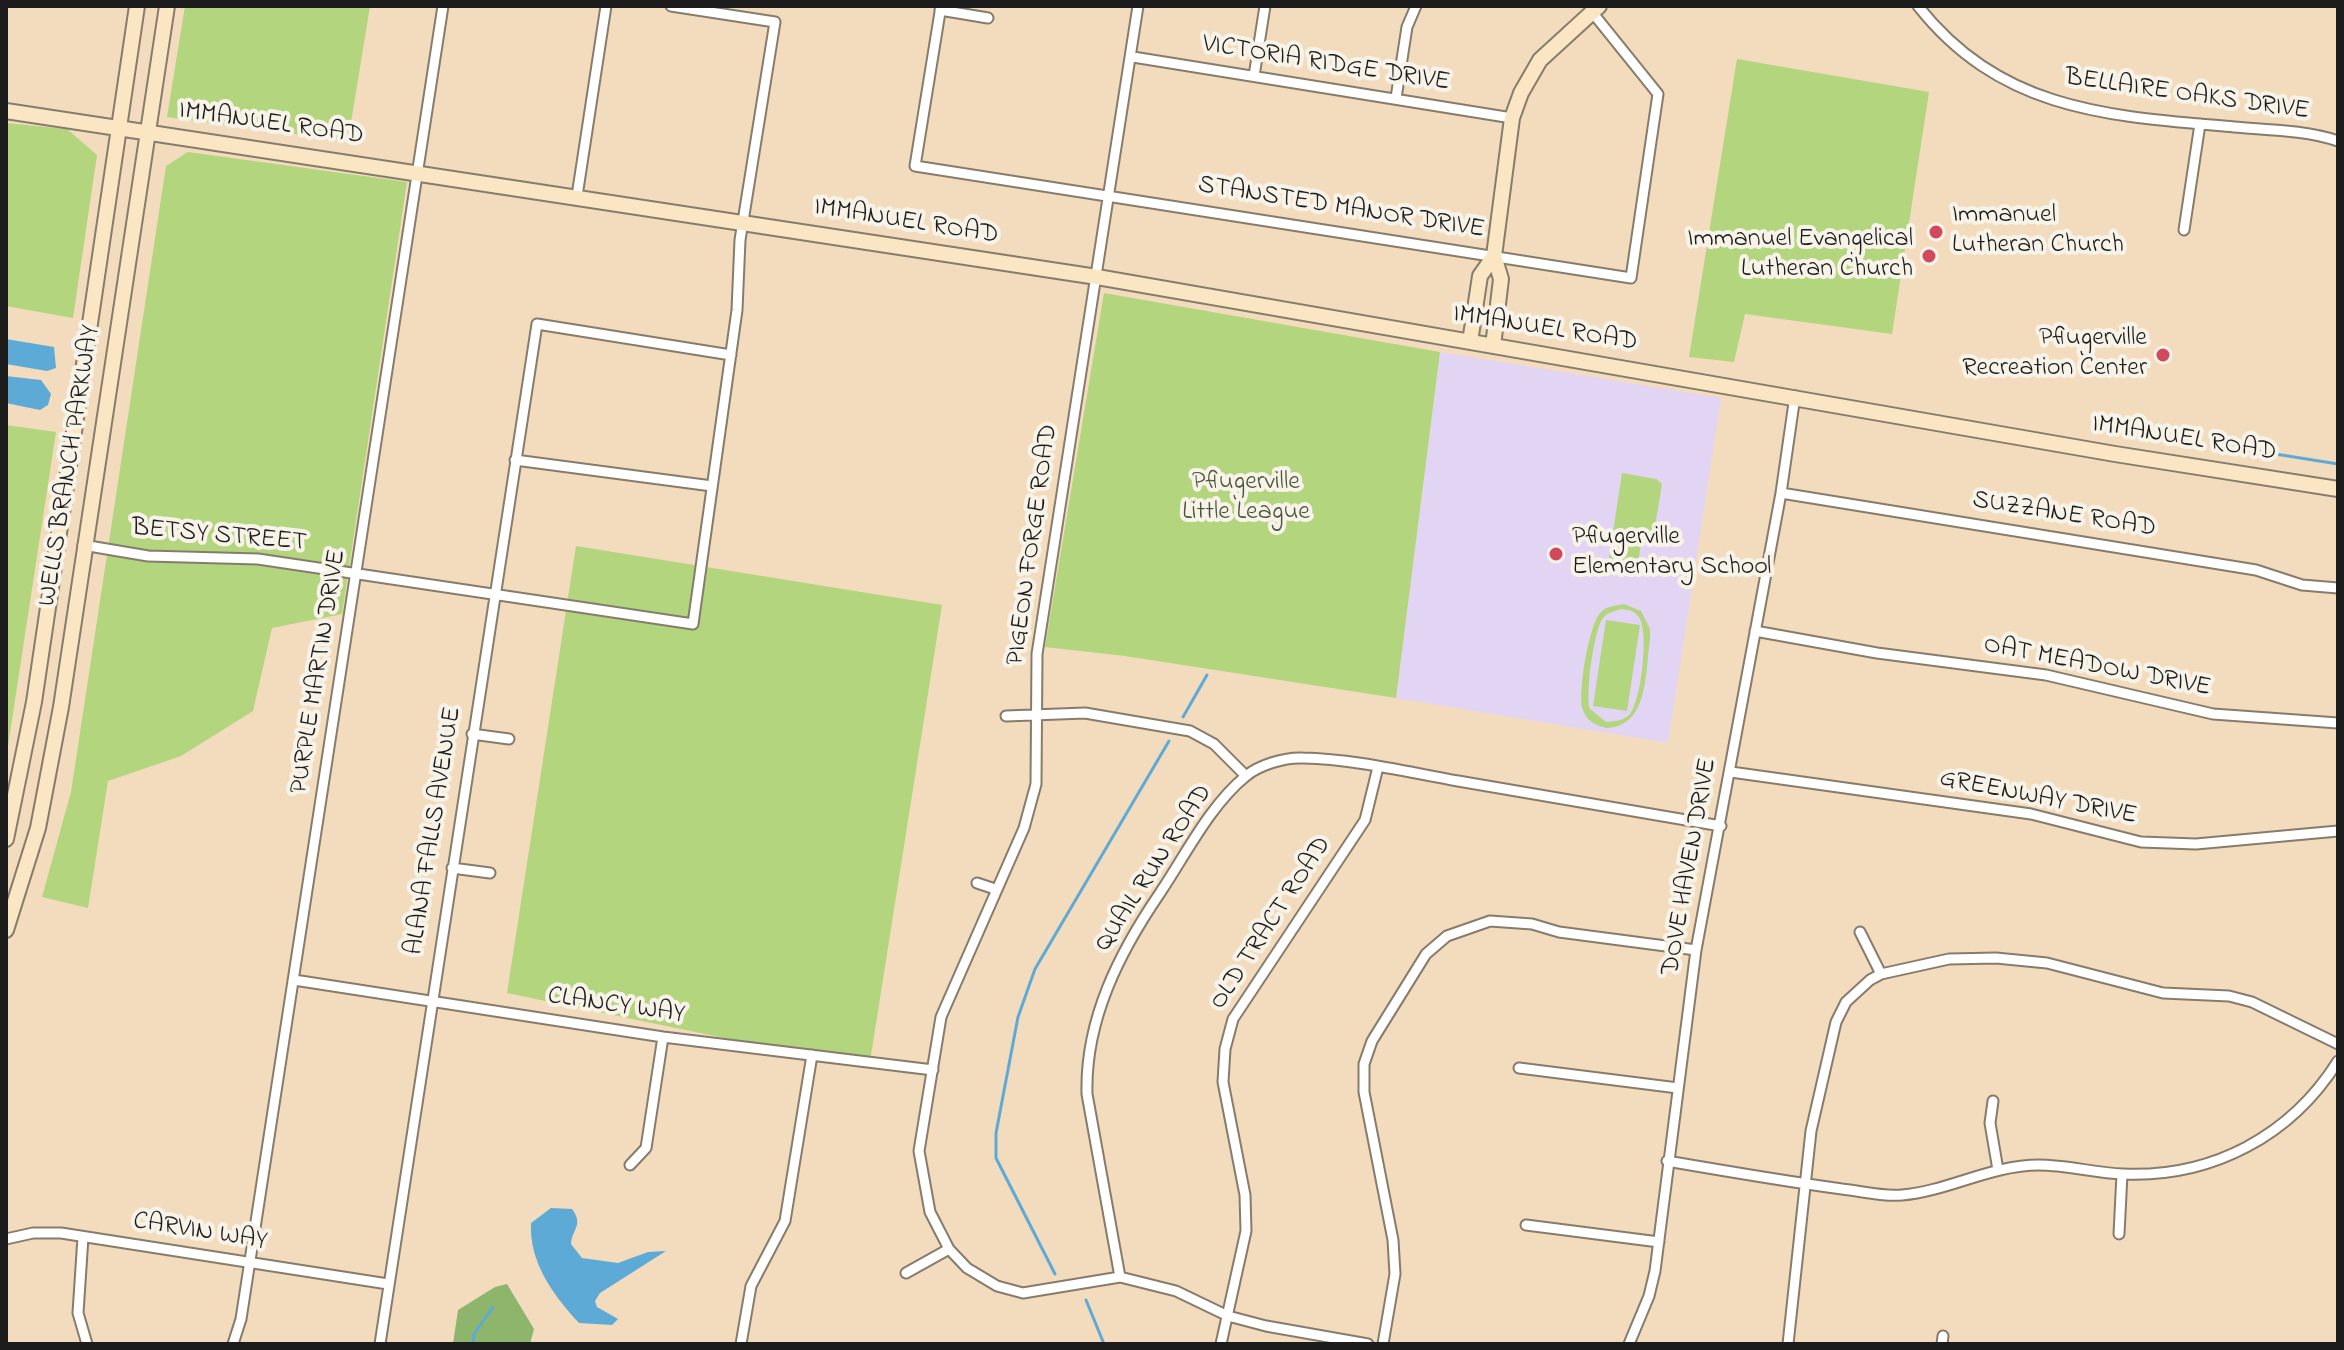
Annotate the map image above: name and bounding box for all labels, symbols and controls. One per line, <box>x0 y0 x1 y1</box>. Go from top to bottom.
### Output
street label: VICTORIA RIDGE DRIVE <box>1200 30 1452 100</box>
street label: BELLAIRE OAKS DRIVE <box>2063 63 2311 129</box>
street label: IMMANUEL ROAD <box>177 97 365 153</box>
street label: STANSTED MANOR DRIVE <box>1195 171 1487 247</box>
street label: IMMANUEL ROAD <box>812 193 1000 253</box>
place label: Immanuel Lutheran Church <box>1952 201 2124 262</box>
marker: Immanuel Lutheran Church <box>1927 223 1945 241</box>
place label: Immanuel Evangelical Lutheran Church <box>1687 225 1913 286</box>
marker: Immanuel Evangelical Lutheran Church <box>1920 247 1938 265</box>
street label: IMMANUEL ROAD <box>1451 300 1639 360</box>
street label: WELLS BRANCH PARKWAY <box>33 323 109 609</box>
place label: Pflugerville Recreation Center <box>1962 324 2147 386</box>
marker: Pflugerville Recreation Center <box>2154 346 2172 364</box>
street label: IMMANUEL ROAD <box>2090 410 2278 470</box>
street label: PIGEON FORGE ROAD <box>1002 422 1066 668</box>
park label: Pflugerville Little League <box>1182 468 1310 530</box>
street label: SUZZANE ROAD <box>1970 486 2158 546</box>
street label: BETSY STREET <box>130 514 308 560</box>
place label: Pflugerville Elementary School <box>1572 523 1771 584</box>
marker: Pflugerville Elementary School <box>1547 545 1565 563</box>
street label: PURPLE MARTIN DRIVE <box>285 548 355 796</box>
street label: OAT MEADOW DRIVE <box>1981 631 2213 705</box>
street label: ALANA FALLS AVENUE <box>400 705 470 957</box>
street label: DOVE HAVEN DRIVE <box>1657 756 1725 978</box>
street label: GREENWAY DRIVE <box>1937 765 2139 833</box>
street label: QUAIL RUN ROAD <box>1089 780 1221 958</box>
street label: OLD TRACT ROAD <box>1204 832 1340 1016</box>
street label: CLANCY WAY <box>545 982 687 1032</box>
street label: CARVIN WAY <box>131 1207 269 1259</box>

